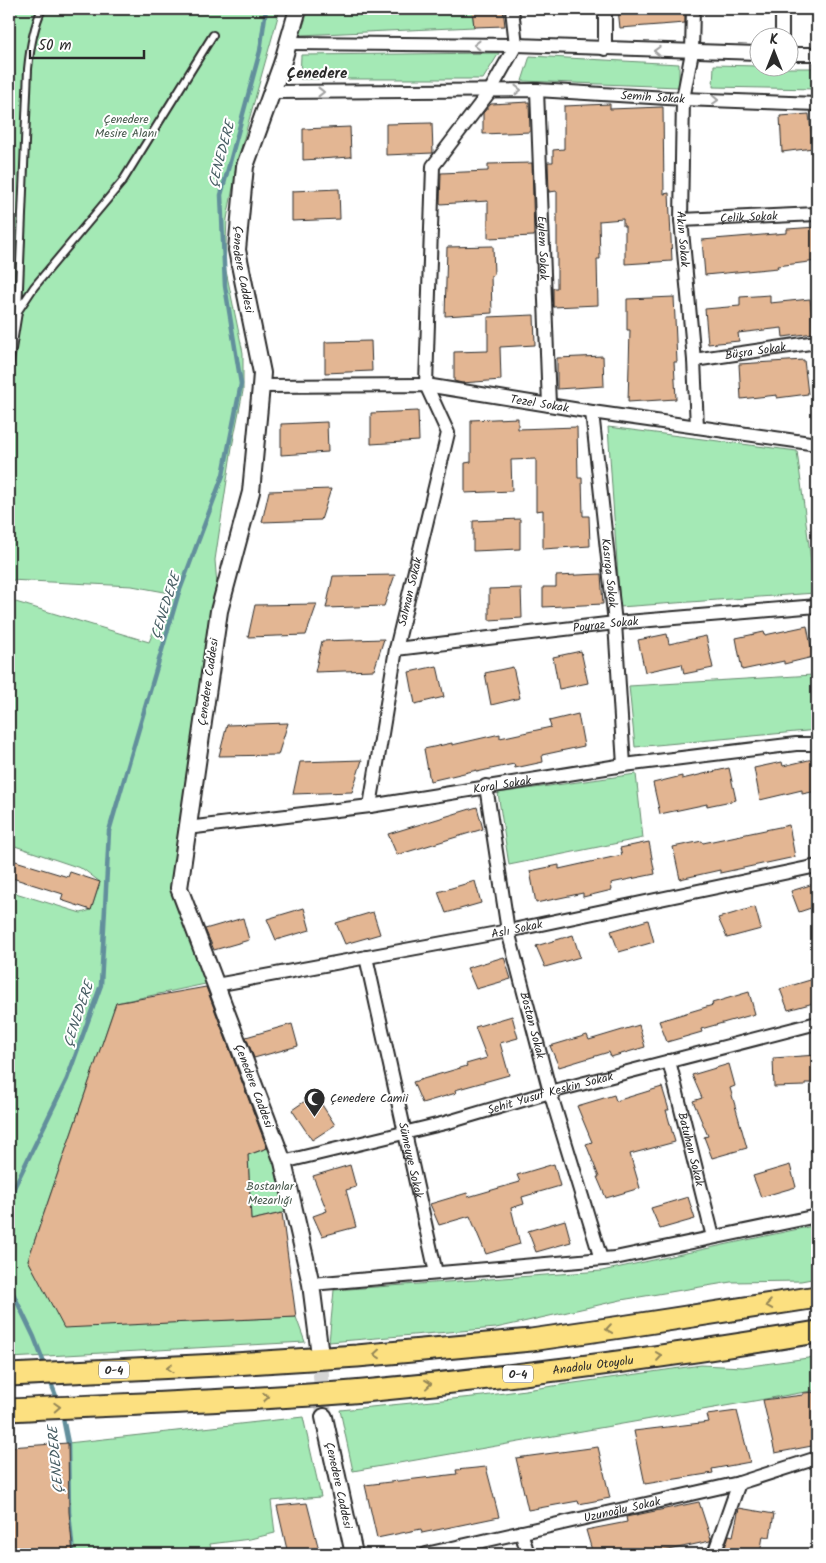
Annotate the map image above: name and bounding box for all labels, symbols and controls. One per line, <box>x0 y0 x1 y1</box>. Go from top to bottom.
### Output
scale bar <box>30 28 144 60</box>
north arrow <box>748 28 798 78</box>
text: K <box>770 29 779 51</box>
text: 50 m <box>38 34 72 58</box>
one-way arrow <box>473 40 481 50</box>
one-way arrow <box>653 46 661 56</box>
district label: Çenedere <box>287 62 348 86</box>
one-way arrow <box>514 85 522 96</box>
street label: Semih Sokak <box>620 86 686 109</box>
one-way arrow <box>317 87 325 97</box>
one-way arrow <box>712 95 720 105</box>
park label: Çenedere Mesire Alanı <box>95 110 157 143</box>
water label: ÇENEDERE <box>203 116 242 190</box>
street label: Çelik Sokak <box>720 207 779 228</box>
street label: Akın Sokak <box>671 211 694 268</box>
street label: Eylem Sokak <box>532 215 553 281</box>
street label: Çenedere Caddesi <box>227 225 259 316</box>
street label: Büşra Sokak <box>724 338 788 365</box>
street label: Tezel Sokak <box>509 390 570 418</box>
street label: Kasırga Sokak <box>596 537 622 609</box>
street label: Salman Sokak <box>393 555 428 628</box>
water label: ÇENEDERE <box>145 568 188 642</box>
street label: Poyraz Sokak <box>572 612 640 638</box>
street label: Çenedere Caddesi <box>193 636 224 727</box>
street label: Koral Sokak <box>472 771 533 799</box>
street label: Aslı Sokak <box>490 915 545 944</box>
water label: ÇENEDERE <box>57 976 101 1050</box>
street label: Bostan Sokak <box>514 990 550 1061</box>
street label: Çenedere Caddesi <box>229 1041 279 1132</box>
street label: Şehit Yusuf Keskin Sokak <box>485 1067 616 1120</box>
mosque icon: Çenedere Camii <box>302 1086 326 1117</box>
place label: Çenedere Camii <box>330 1089 409 1108</box>
street label: Batuhan Sokak <box>672 1110 709 1189</box>
street label: Sümeyye Sokak <box>393 1120 428 1200</box>
park label: Bostanlar Mezarlığı <box>246 1177 295 1210</box>
one-way arrow <box>765 1299 773 1310</box>
one-way arrow <box>604 1323 612 1334</box>
one-way arrow <box>373 1348 381 1359</box>
street label: Anadolu Otoyolu <box>551 1351 635 1380</box>
one-way arrow <box>654 1351 663 1361</box>
road number: O-4 <box>99 1362 129 1378</box>
one-way arrow <box>165 1362 173 1373</box>
road number: O-4 <box>503 1366 533 1382</box>
one-way arrow <box>424 1379 432 1390</box>
one-way arrow <box>262 1391 270 1402</box>
one-way arrow <box>54 1402 62 1413</box>
water label: ÇENEDERE <box>42 1422 70 1495</box>
street label: Çenedere Caddesi <box>320 1440 357 1532</box>
street label: Uzunoğlu Sokak <box>582 1492 663 1528</box>

